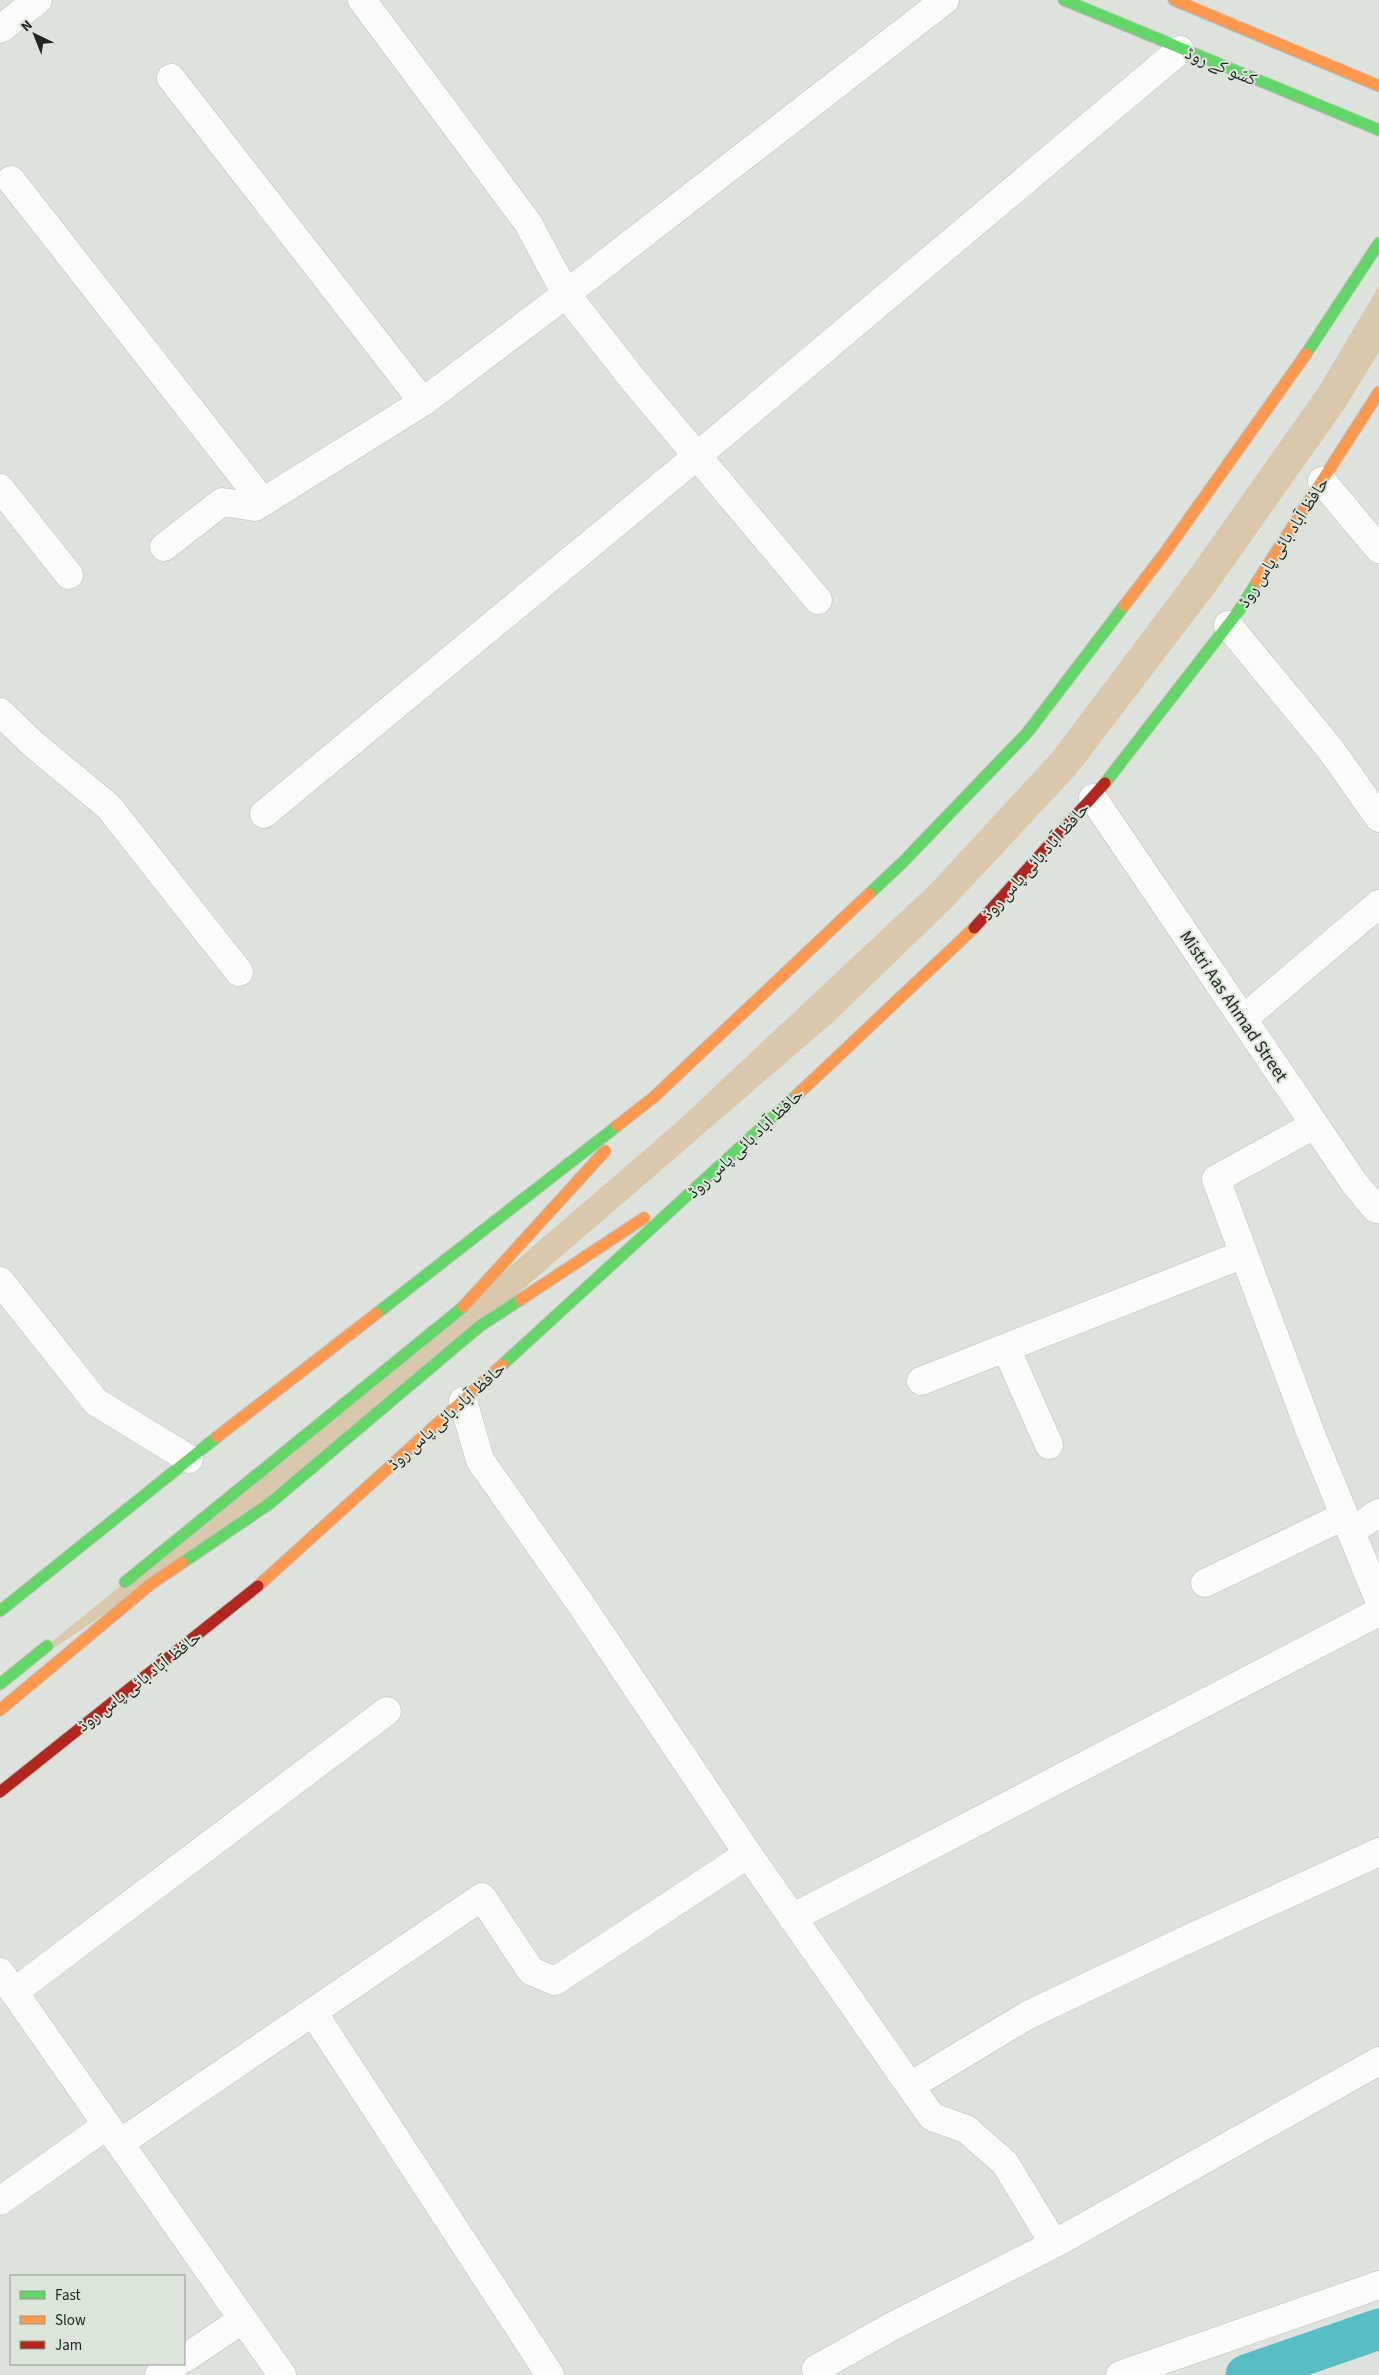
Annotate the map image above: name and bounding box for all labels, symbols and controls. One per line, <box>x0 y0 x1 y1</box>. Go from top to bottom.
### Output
north arrow <box>10 10 60 60</box>
text: N <box>17 16 37 37</box>
street label: کسّو کے روڈ <box>1181 41 1261 92</box>
street label: حافظ آباد بائی پاس روڈ <box>1232 472 1335 613</box>
street label: حافظ آباد بائی پاس روڈ <box>975 797 1095 926</box>
street label: Mistri Aas Ahmad Street <box>1174 926 1294 1087</box>
street label: حافظ آباد بائی پاس روڈ <box>681 1082 809 1204</box>
street label: حافظ آباد بائی پاس روڈ <box>382 1356 511 1476</box>
street label: حافظ آباد بائی پاس روڈ <box>72 1625 207 1738</box>
legend <box>10 2275 185 2365</box>
text: Fast <box>55 2285 81 2306</box>
text: Slow <box>55 2310 86 2331</box>
text: Jam <box>55 2335 82 2356</box>

